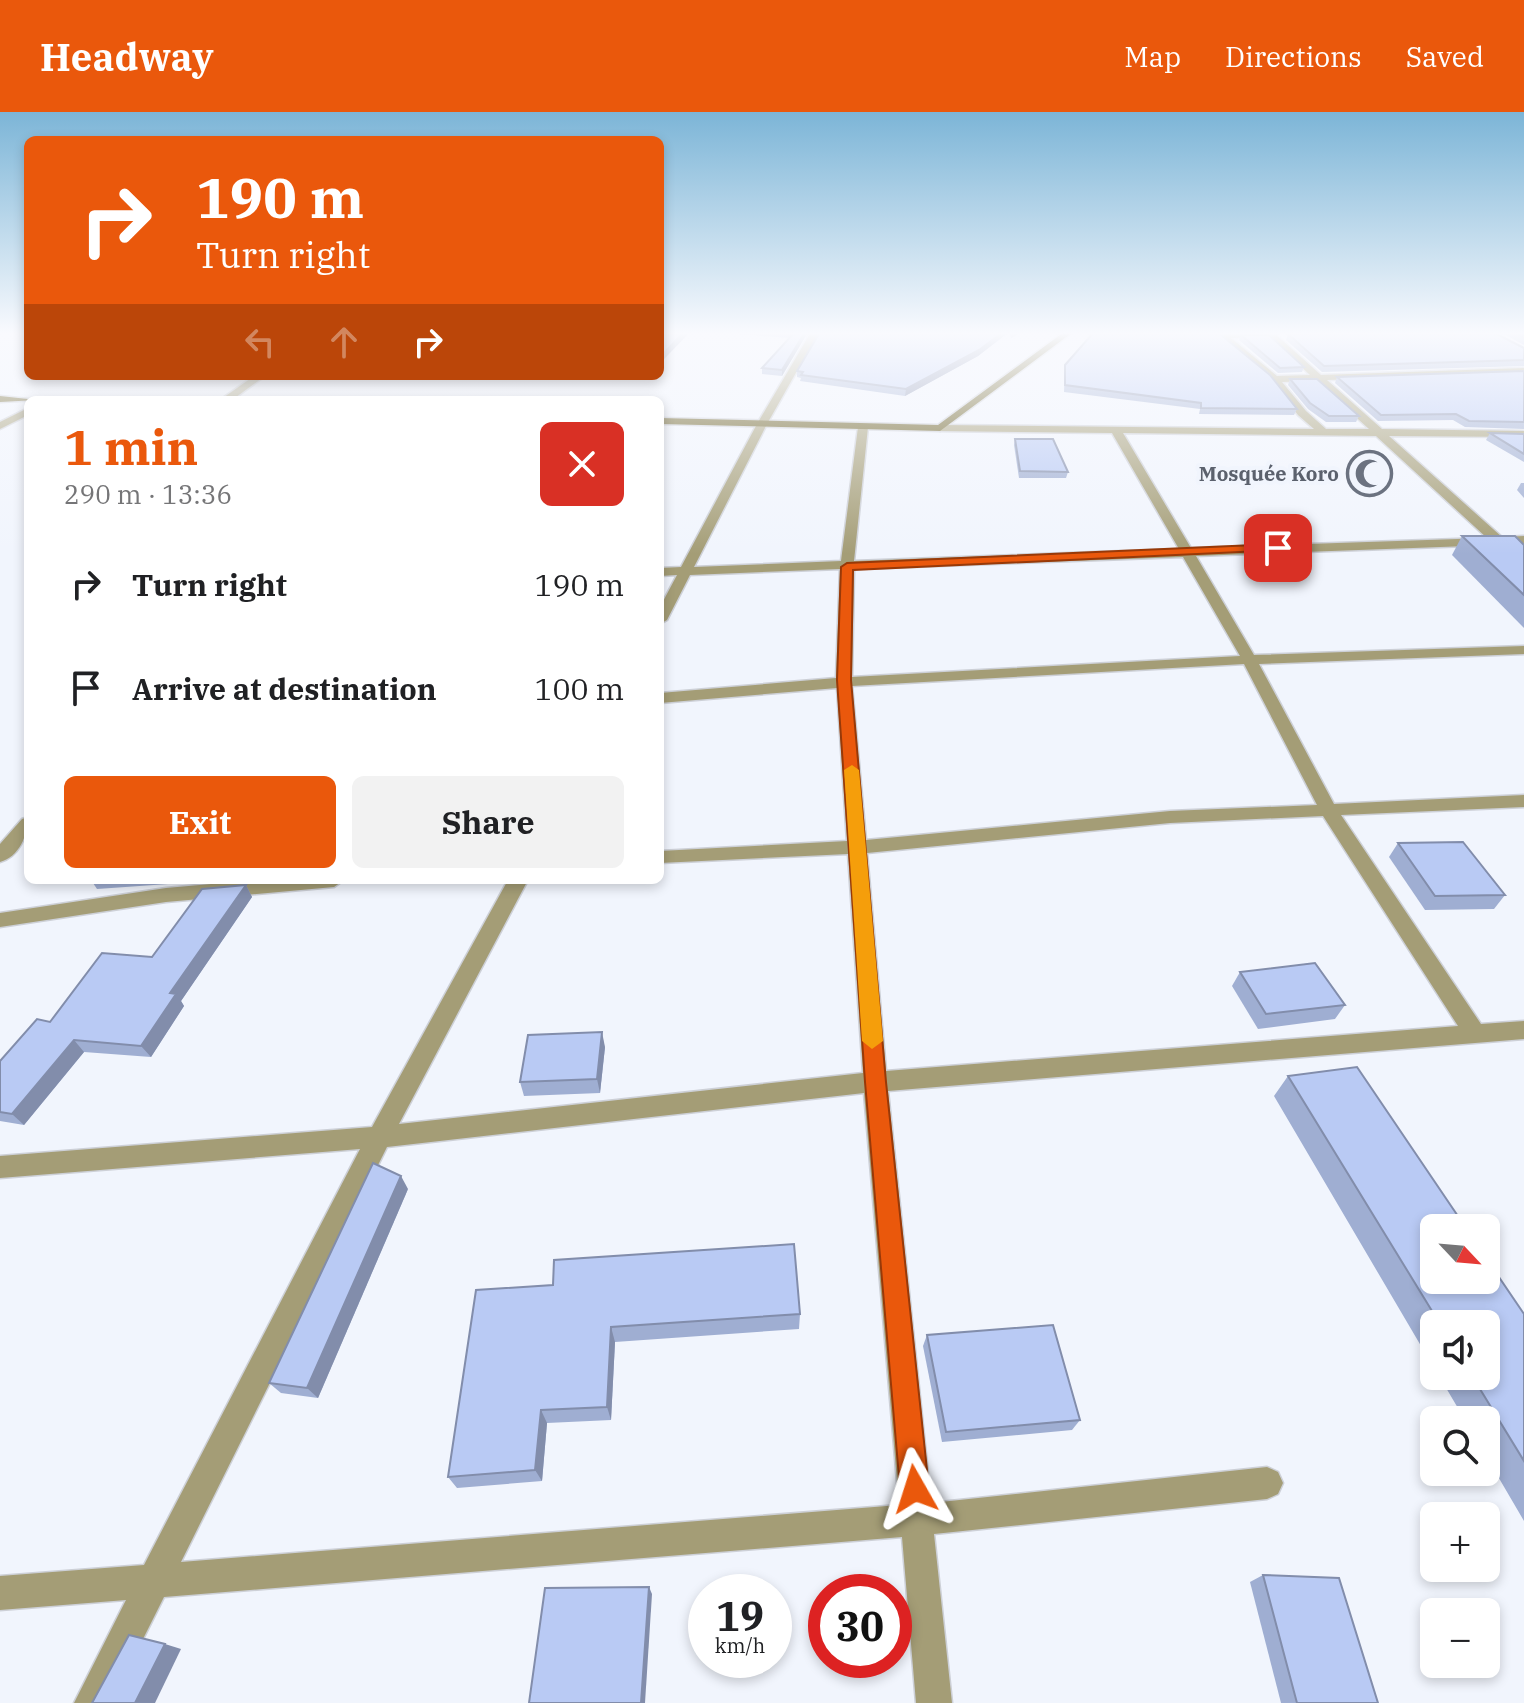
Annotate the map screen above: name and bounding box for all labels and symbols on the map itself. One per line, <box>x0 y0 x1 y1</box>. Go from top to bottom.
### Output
mosque icon: Mosquée Koro <box>1346 449 1394 497</box>
place label: Mosquée Koro <box>1199 460 1339 487</box>
pin <box>1244 514 1312 582</box>
north arrow <box>1420 1214 1500 1294</box>
position arrow <box>873 1447 957 1531</box>
speed limit sign: 30 <box>808 1574 912 1678</box>

